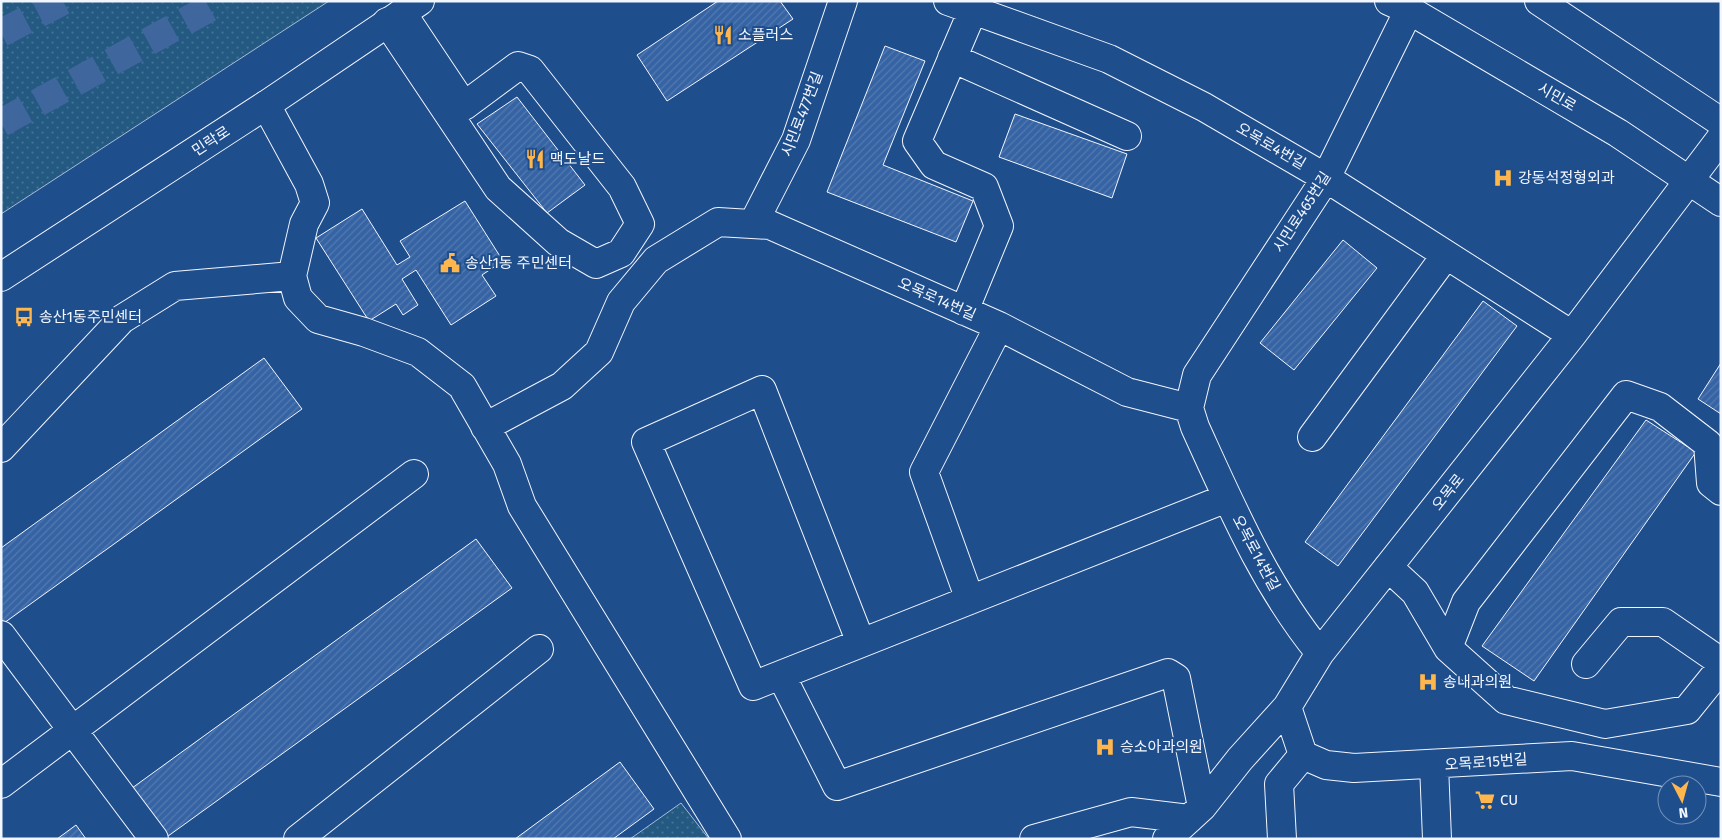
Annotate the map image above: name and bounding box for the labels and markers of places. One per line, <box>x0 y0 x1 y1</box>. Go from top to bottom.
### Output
restaurant icon: 소플러스 <box>712 24 734 46</box>
place label: 소플러스 <box>738 26 793 44</box>
restaurant icon: 맥도날드 <box>524 148 546 170</box>
place label: 맥도날드 <box>550 150 605 168</box>
hospital icon: 강동석정형외과 <box>1492 167 1514 189</box>
place label: 강동석정형외과 <box>1518 169 1615 187</box>
public building icon: 송산1동 주민센터 <box>439 252 461 274</box>
place label: 송산1동 주민센터 <box>465 254 572 272</box>
bus stop icon: 송산1동주민센터 <box>13 306 35 328</box>
place label: 송산1동주민센터 <box>39 308 142 326</box>
hospital icon: 송내과의원 <box>1417 671 1439 693</box>
place label: 송내과의원 <box>1443 673 1512 691</box>
hospital icon: 승소아과의원 <box>1094 736 1116 758</box>
place label: 승소아과의원 <box>1120 738 1203 756</box>
supermarket icon: CU <box>1474 789 1496 811</box>
place label: CU <box>1500 791 1518 809</box>

